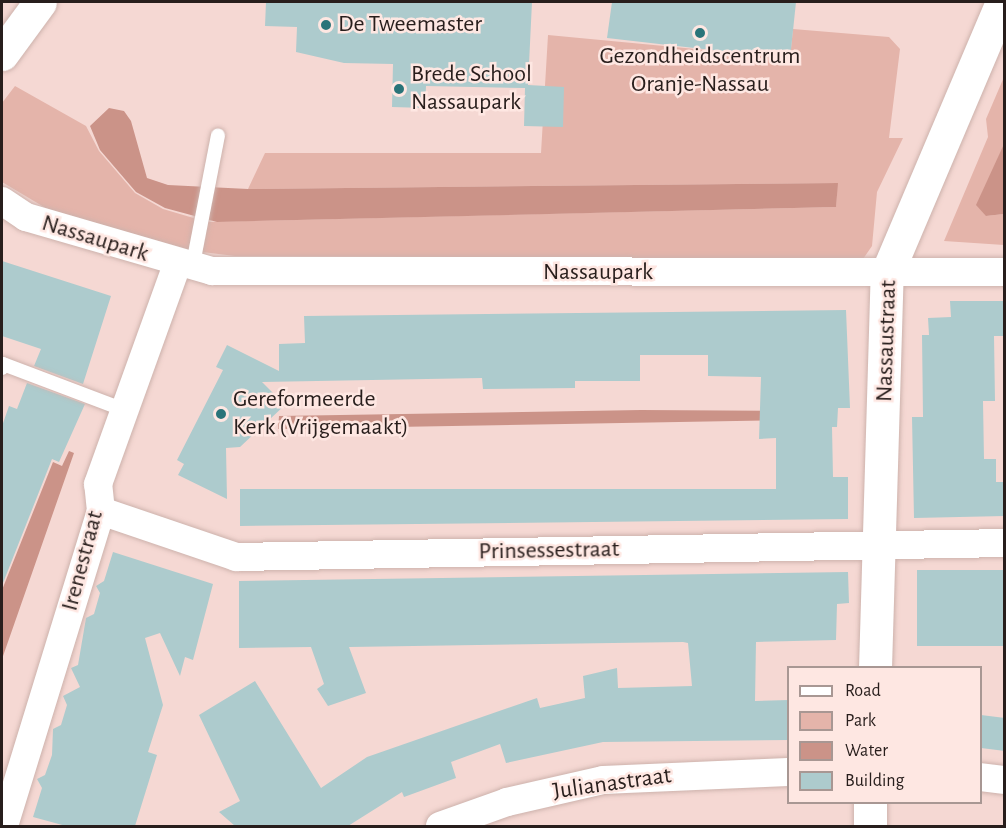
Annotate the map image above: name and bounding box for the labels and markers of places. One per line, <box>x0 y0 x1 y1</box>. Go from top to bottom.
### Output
place label: De Tweemaster <box>338 11 482 39</box>
marker: De Tweemaster <box>319 18 333 32</box>
marker: Gezondheidscentrum Oranje-Nassau <box>693 26 707 40</box>
place label: Gezondheidscentrum Oranje-Nassau <box>600 43 800 99</box>
place label: Brede School Nassaupark <box>411 61 532 117</box>
marker: Brede School Nassaupark <box>392 82 406 96</box>
place label: Gereformeerde Kerk (Vrijgemaakt) <box>233 386 409 442</box>
marker: Gereformeerde Kerk (Vrijgemaakt) <box>214 407 228 421</box>

